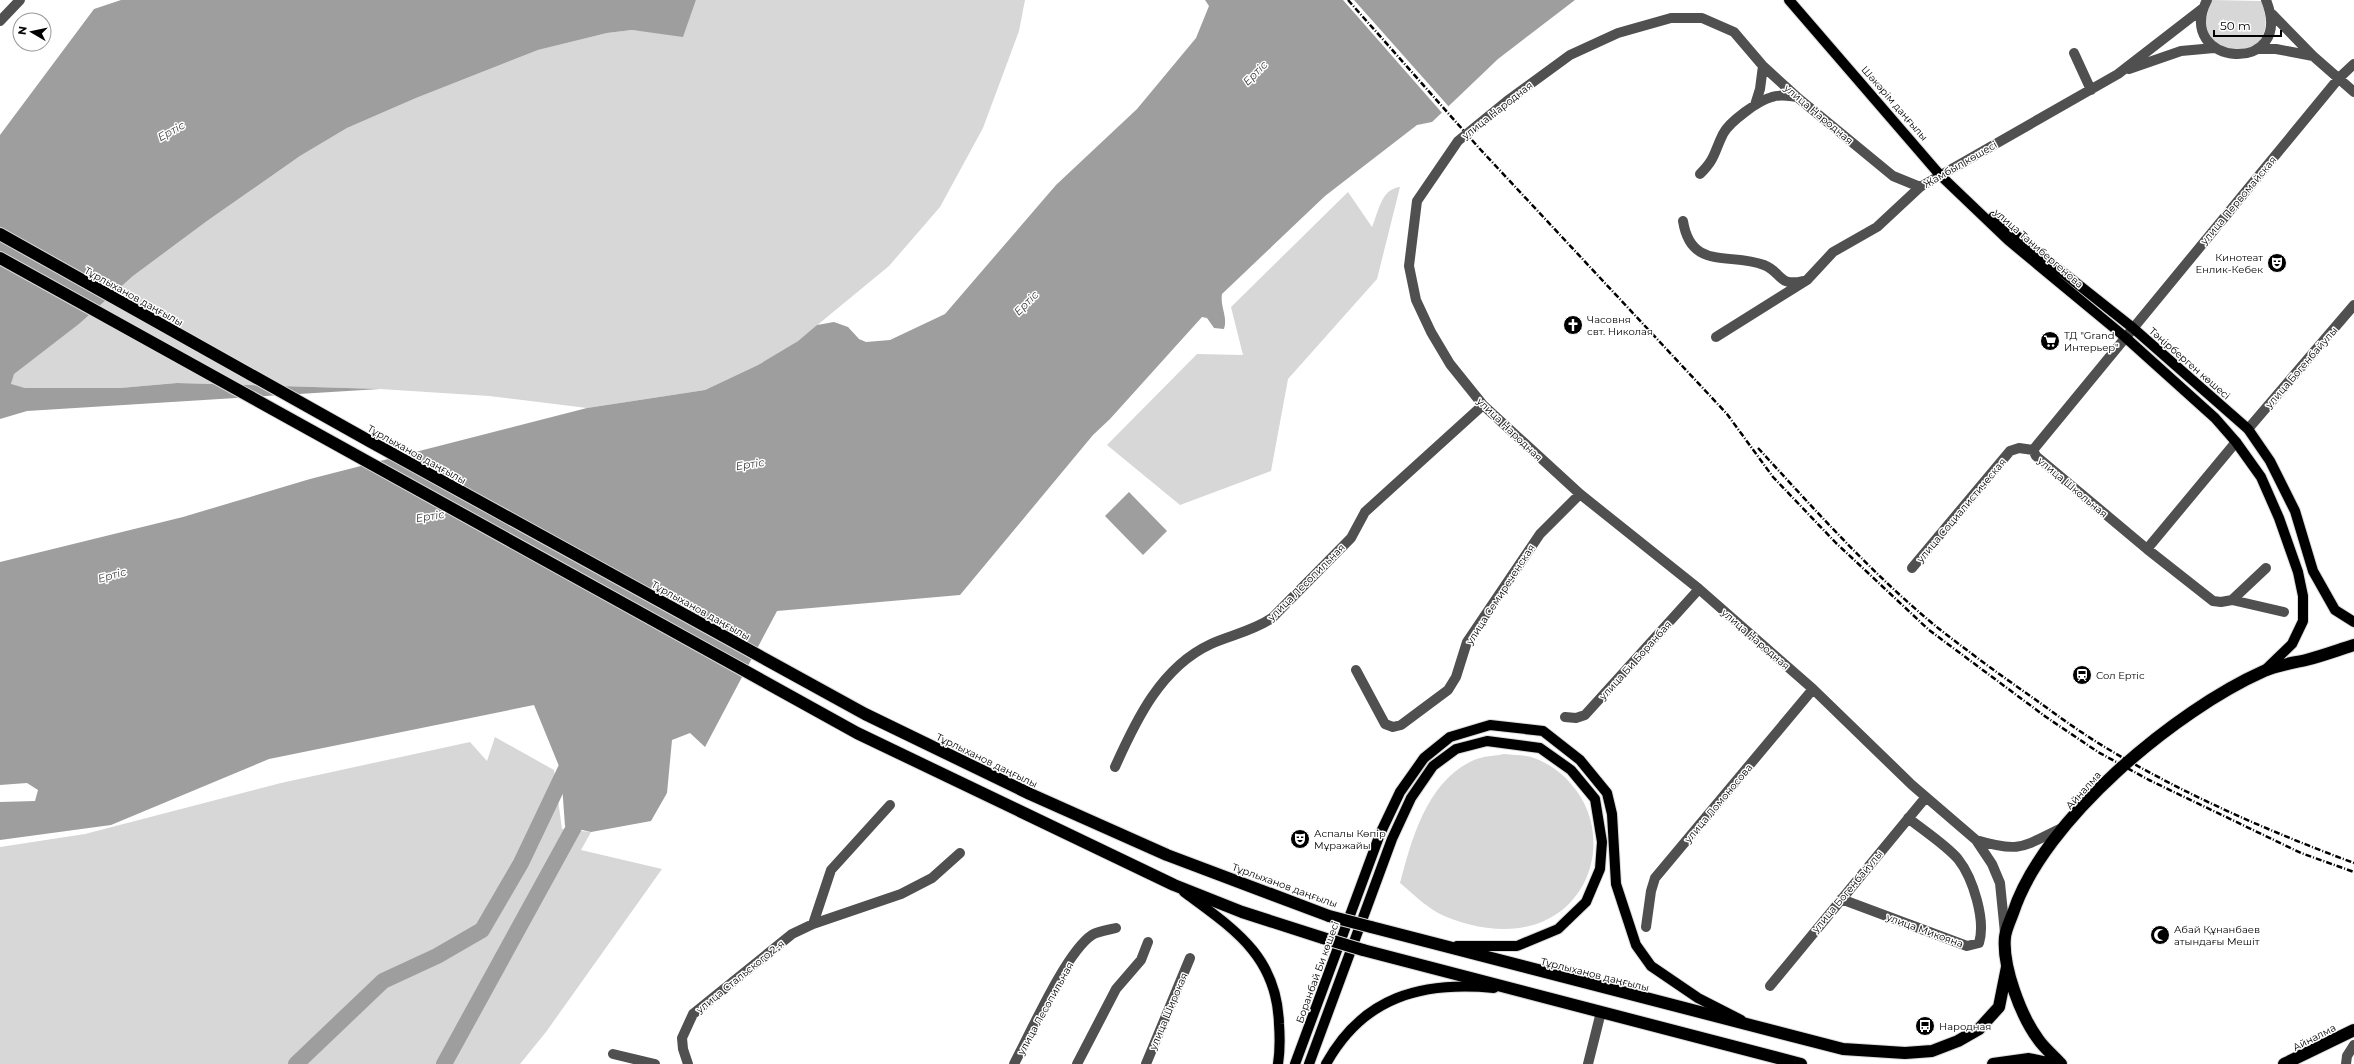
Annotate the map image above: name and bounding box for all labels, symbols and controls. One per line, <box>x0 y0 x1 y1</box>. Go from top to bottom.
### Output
north arrow <box>12 12 52 52</box>
scale bar <box>2214 12 2281 38</box>
text: 50 m <box>2220 18 2251 33</box>
text: N <box>15 25 30 36</box>
water label: Ертіс <box>1240 57 1271 88</box>
street label: Шәкәрім даңғылы <box>1859 63 1931 143</box>
street label: улица Народная <box>1459 79 1535 143</box>
street label: улица Народная <box>1781 81 1856 147</box>
water label: Ертіс <box>155 117 188 144</box>
street label: Жамбыл көшесі <box>1921 138 1999 191</box>
street label: улица Первомайская <box>2197 153 2279 248</box>
street label: улица Танибергенова <box>1991 205 2086 291</box>
place label: Кинотеат Енлик-Кебек <box>2196 251 2263 276</box>
theatre icon: Кинотеат Енлик-Кебек <box>2266 252 2288 274</box>
street label: Тұрлыханов даңғылы <box>82 264 186 329</box>
water label: Ертіс <box>1011 287 1042 318</box>
place label: Часовня свт. Николая <box>1587 313 1653 338</box>
church icon: Часовня свт. Николая <box>1562 314 1584 336</box>
street label: улица Богенбайулы <box>2262 324 2340 411</box>
street label: Тәңірберген көшесі <box>2146 325 2233 402</box>
place label: ТД "Grand Интерьер" <box>2064 329 2119 354</box>
supermarket icon: ТД "Grand Интерьер" <box>2039 330 2061 352</box>
street label: улица Народная <box>1473 394 1545 464</box>
street label: Тұрлыханов даңғылы <box>365 422 469 487</box>
street label: улица Школьная <box>2034 454 2110 520</box>
water label: Ертіс <box>734 455 766 473</box>
street label: улица Социалистическая <box>1913 455 2009 566</box>
water label: Ертіс <box>414 507 446 525</box>
street label: улица Лесопильная <box>1264 541 1348 624</box>
street label: улица Семиреченская <box>1463 542 1538 648</box>
water label: Ертіс <box>96 564 129 586</box>
street label: Тұрлыханов даңғылы <box>649 578 753 643</box>
street label: улица Народная <box>1718 606 1792 673</box>
street label: улица Би Боранбая <box>1596 618 1674 703</box>
station icon: Сол Ертіс <box>2071 664 2093 686</box>
place label: Сол Ертіс <box>2096 669 2145 682</box>
street label: Тұрлыханов даңғылы <box>934 730 1040 791</box>
street label: улица Ломоносова <box>1681 761 1755 846</box>
street label: Айналма <box>2063 769 2104 812</box>
place label: Аспалы Көпір Мұражайы <box>1314 827 1386 852</box>
theatre icon: Аспалы Көпір Мұражайы <box>1289 828 1311 850</box>
street label: улица Богенбайулы <box>1808 847 1886 936</box>
street label: Тұрлыханов даңғылы <box>1230 860 1339 911</box>
street label: улица Микояна <box>1884 910 1965 950</box>
street label: Боранбай Би көшесі <box>1293 919 1342 1025</box>
place label: Абай Құнанбаев атындағы Мешіт <box>2174 923 2260 948</box>
mosque icon: Абай Құнанбаев атындағы Мешіт <box>2149 924 2171 946</box>
street label: улица Стальского 2-я <box>693 937 787 1017</box>
street label: Тұрлыханов даңғылы <box>1539 955 1650 994</box>
street label: улица Лесопильная <box>1014 960 1076 1058</box>
street label: улица Широкая <box>1146 971 1191 1053</box>
bus stop icon: Народная <box>1914 1015 1936 1037</box>
place label: Народная <box>1939 1020 1991 1033</box>
street label: Айналма <box>2290 1021 2338 1054</box>

